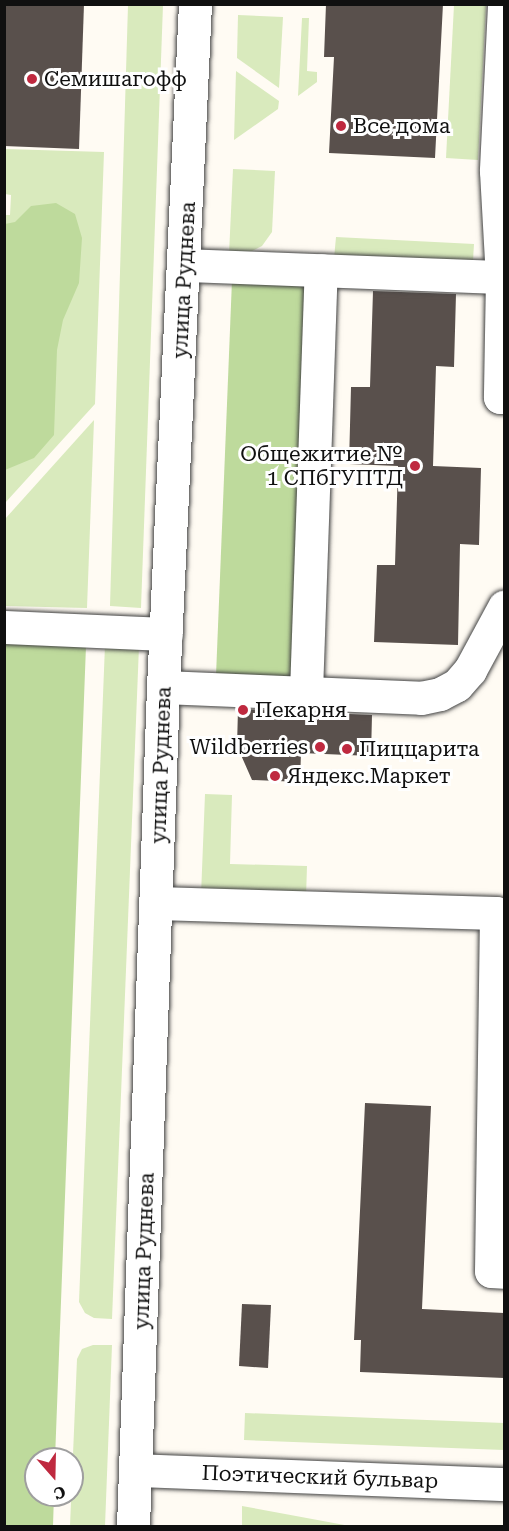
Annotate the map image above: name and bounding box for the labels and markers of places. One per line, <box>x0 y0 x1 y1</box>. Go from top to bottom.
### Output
place label: Семишагофф <box>44 66 187 92</box>
marker: Семишагофф <box>25 72 39 86</box>
place label: Все дома <box>353 113 450 139</box>
marker: Все дома <box>334 119 348 133</box>
place label: Общежитие № 1 СПбГУПТД <box>240 441 403 491</box>
marker: Общежитие № 1 СПбГУПТД <box>408 459 422 473</box>
place label: Пекарня <box>255 697 347 723</box>
marker: Пекарня <box>236 703 250 717</box>
place label: Wildberries <box>190 734 308 760</box>
place label: Пиццарита <box>359 736 479 762</box>
marker: Wildberries <box>313 740 327 754</box>
marker: Пиццарита <box>340 742 354 756</box>
place label: Яндекс.Маркет <box>287 763 451 789</box>
marker: Яндекс.Маркет <box>268 769 282 783</box>

